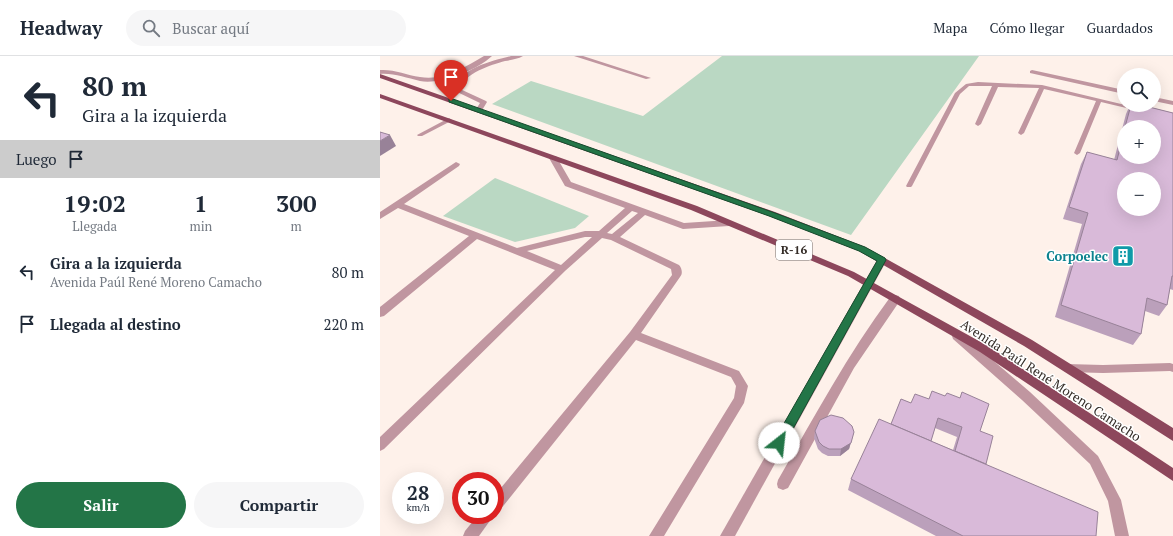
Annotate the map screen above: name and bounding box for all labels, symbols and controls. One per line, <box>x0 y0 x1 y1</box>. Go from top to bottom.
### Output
search box <box>126 10 406 46</box>
text: Headway <box>20 15 102 40</box>
icon: search <box>140 17 162 39</box>
text: Buscar aquí <box>172 18 250 38</box>
text: Mapa <box>933 18 968 37</box>
text: Cómo llegar <box>990 18 1064 37</box>
text: Guardados <box>1086 18 1153 37</box>
pin <box>434 60 468 101</box>
icon: arrive <box>440 66 462 88</box>
text: 80 m <box>82 67 147 104</box>
map controls <box>1117 68 1161 216</box>
button: search <box>1117 68 1161 112</box>
icon: left <box>16 72 68 124</box>
text: Gira a la izquierda <box>82 103 227 127</box>
button: + <box>1117 120 1161 164</box>
icon: arrive <box>65 148 87 170</box>
text: Luego <box>16 149 57 169</box>
button: − <box>1117 172 1161 216</box>
text: 19:02 <box>63 187 126 219</box>
text: 1 <box>194 187 208 219</box>
text: 300 <box>276 187 316 219</box>
text: Llegada <box>72 217 117 235</box>
text: min <box>189 217 212 235</box>
text: m <box>291 217 302 235</box>
road number: R-16 <box>776 240 812 260</box>
building icon: Corpoelec <box>1110 243 1136 269</box>
place label: Corpoelec <box>1046 247 1108 265</box>
text: Gira a la izquierda <box>50 253 182 273</box>
icon: left <box>16 261 38 283</box>
text: 80 m <box>331 262 364 282</box>
text: Avenida Paúl René Moreno Camacho <box>50 273 262 291</box>
icon: arrive <box>16 313 38 335</box>
text: Llegada al destino <box>50 314 181 334</box>
text: 220 m <box>323 314 364 334</box>
street label: Avenida Paúl René Moreno Camacho <box>957 315 1145 445</box>
position arrow <box>758 422 800 464</box>
speed limit sign: 30 <box>452 472 504 524</box>
text: 28 <box>407 479 429 506</box>
button: Salir <box>16 482 186 528</box>
button: Compartir <box>194 482 364 528</box>
text: km/h <box>406 501 430 514</box>

